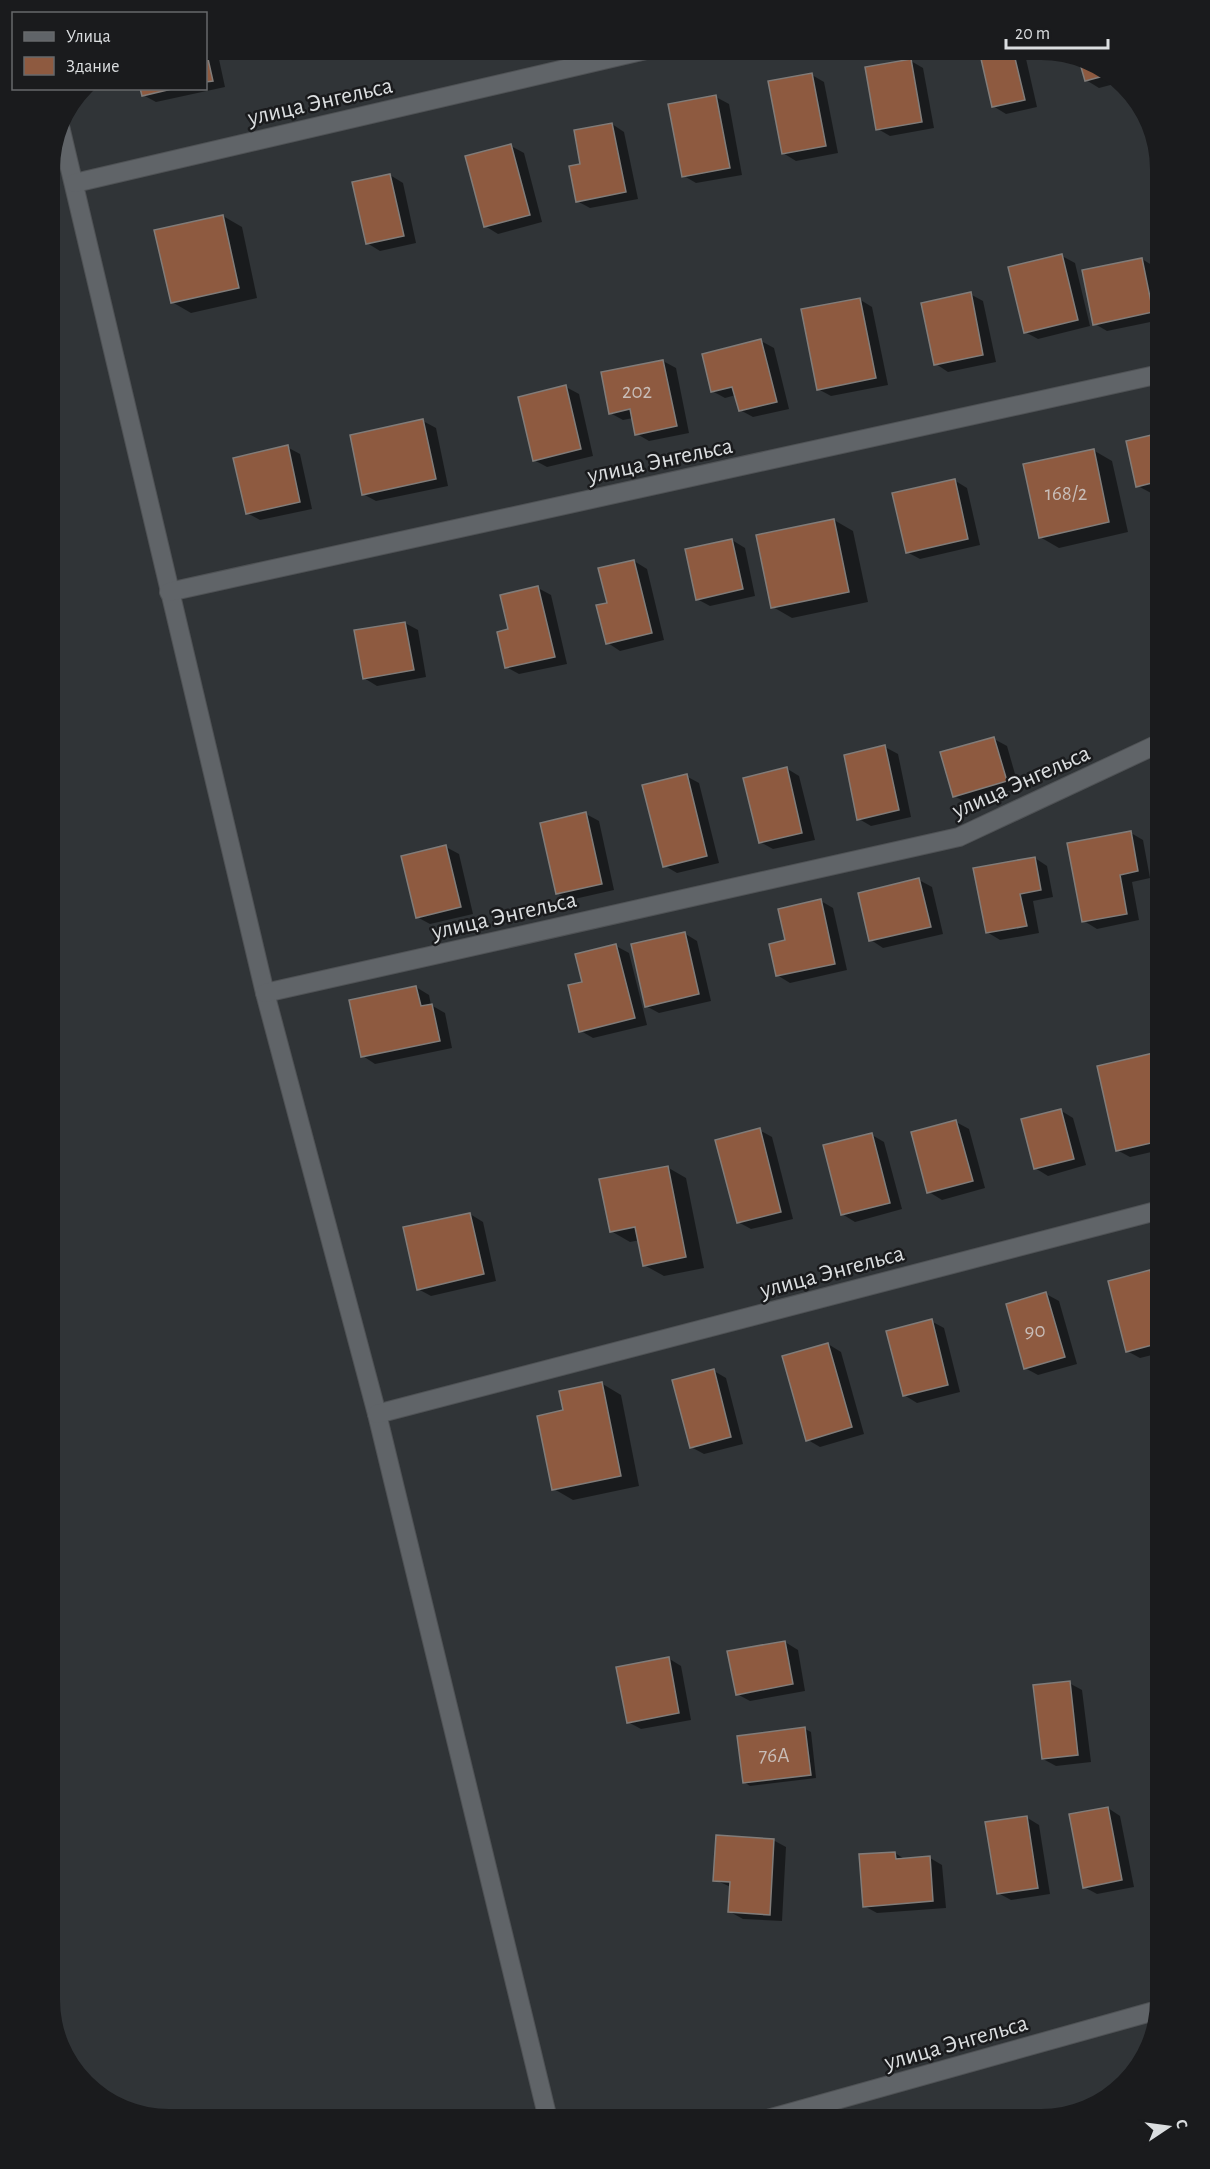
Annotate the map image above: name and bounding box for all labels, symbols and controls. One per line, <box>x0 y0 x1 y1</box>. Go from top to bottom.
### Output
legend <box>12 12 207 90</box>
scale bar <box>1006 12 1108 50</box>
text: 20 m <box>1015 25 1050 43</box>
text: Улица <box>66 28 111 46</box>
text: Здание <box>66 58 120 76</box>
street label: улица Энгельса <box>244 74 395 131</box>
house number: 202 <box>622 381 652 402</box>
street label: улица Энгельса <box>584 434 735 488</box>
house number: 168/2 <box>1045 483 1087 504</box>
street label: улица Энгельса <box>948 741 1094 823</box>
street label: улица Энгельса <box>428 888 579 945</box>
street label: улица Энгельса <box>757 1241 907 1303</box>
house number: 90 <box>1025 1320 1045 1341</box>
house number: 76А <box>759 1745 789 1766</box>
street label: улица Энгельса <box>881 2011 1031 2075</box>
north arrow <box>1138 2097 1198 2157</box>
text: С <box>1173 2118 1190 2130</box>

